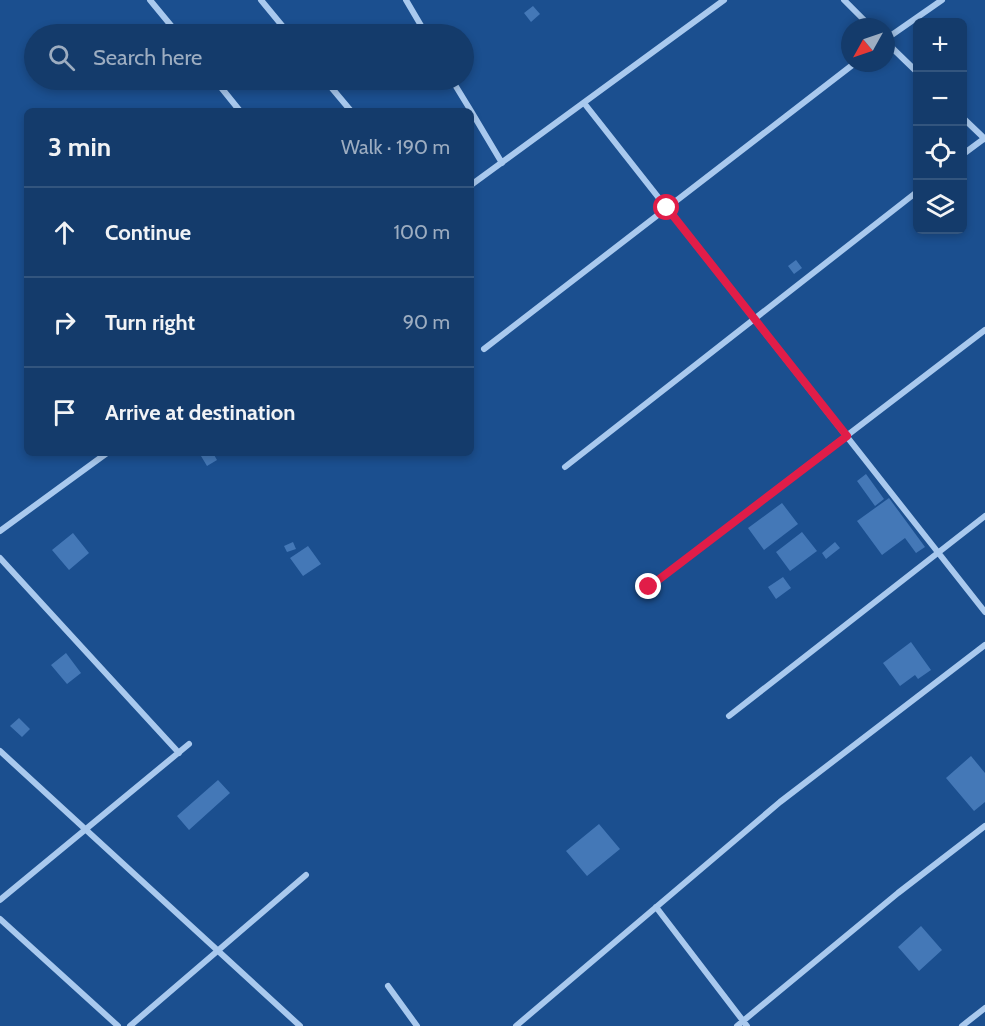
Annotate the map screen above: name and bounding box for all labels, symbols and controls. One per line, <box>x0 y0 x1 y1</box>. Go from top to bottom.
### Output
north arrow <box>841 18 895 72</box>
map controls <box>913 18 967 234</box>
button: + <box>913 18 967 72</box>
search box <box>24 24 474 90</box>
icon: search <box>45 41 78 74</box>
text: Search here <box>93 44 202 71</box>
button: − <box>913 72 967 126</box>
button: locate <box>913 126 967 180</box>
text: 3 min <box>48 131 111 163</box>
text: Walk · 190 m <box>341 135 450 159</box>
button: layers <box>913 180 967 234</box>
route start <box>653 194 679 220</box>
icon: ahead <box>48 216 81 249</box>
text: Continue <box>105 219 191 246</box>
text: 100 m <box>394 220 450 244</box>
icon: right <box>48 306 81 339</box>
text: Turn right <box>105 309 195 336</box>
text: 90 m <box>403 310 450 334</box>
icon: arrive <box>48 396 81 429</box>
text: Arrive at destination <box>105 399 295 426</box>
route end <box>635 573 661 599</box>

